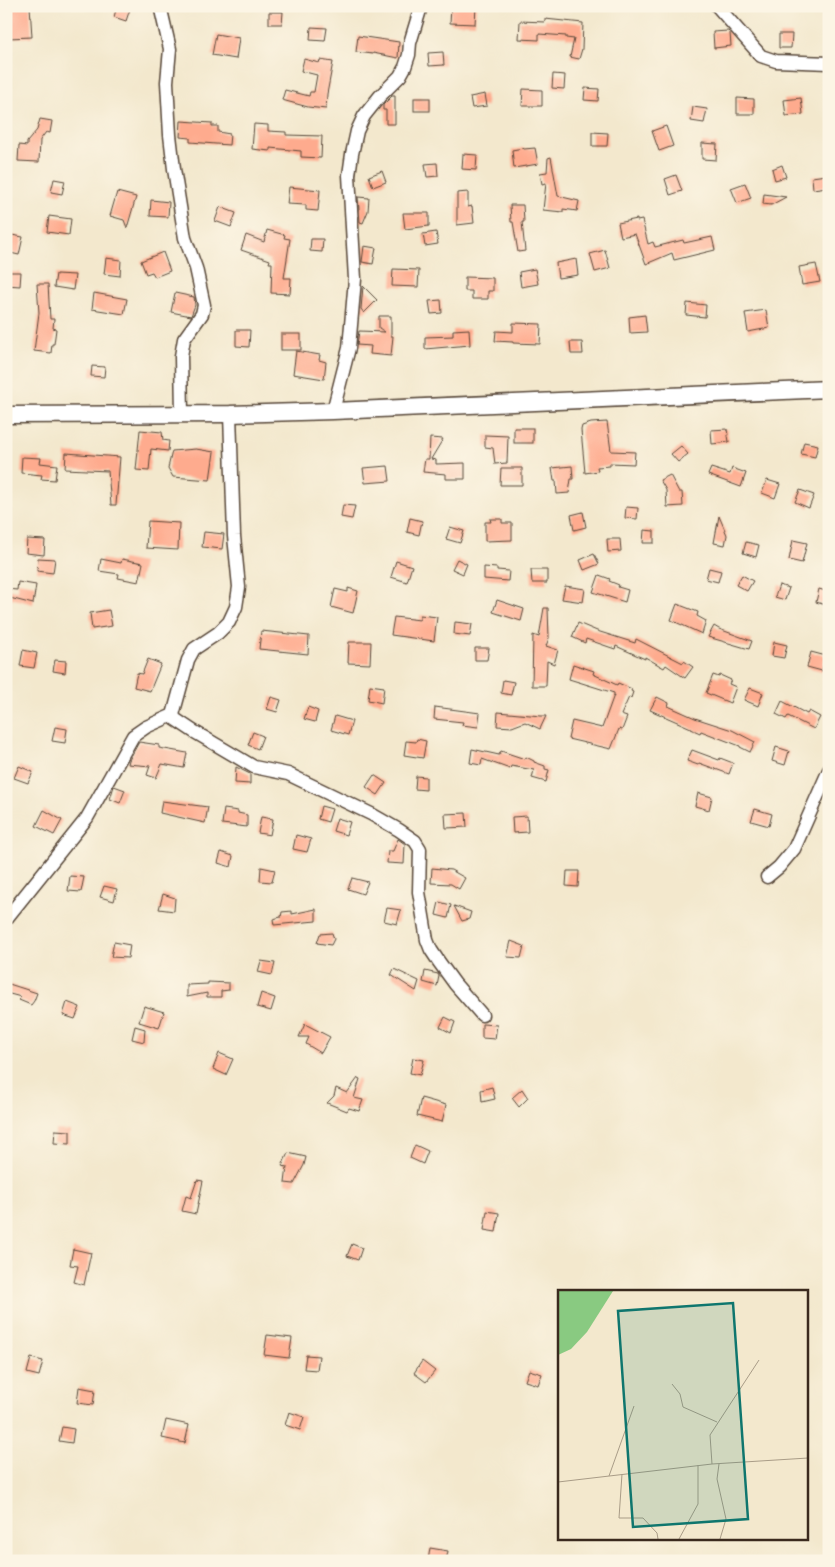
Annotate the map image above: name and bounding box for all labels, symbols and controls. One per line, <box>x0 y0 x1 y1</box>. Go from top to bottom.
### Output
inset map <box>558 1290 808 1540</box>

